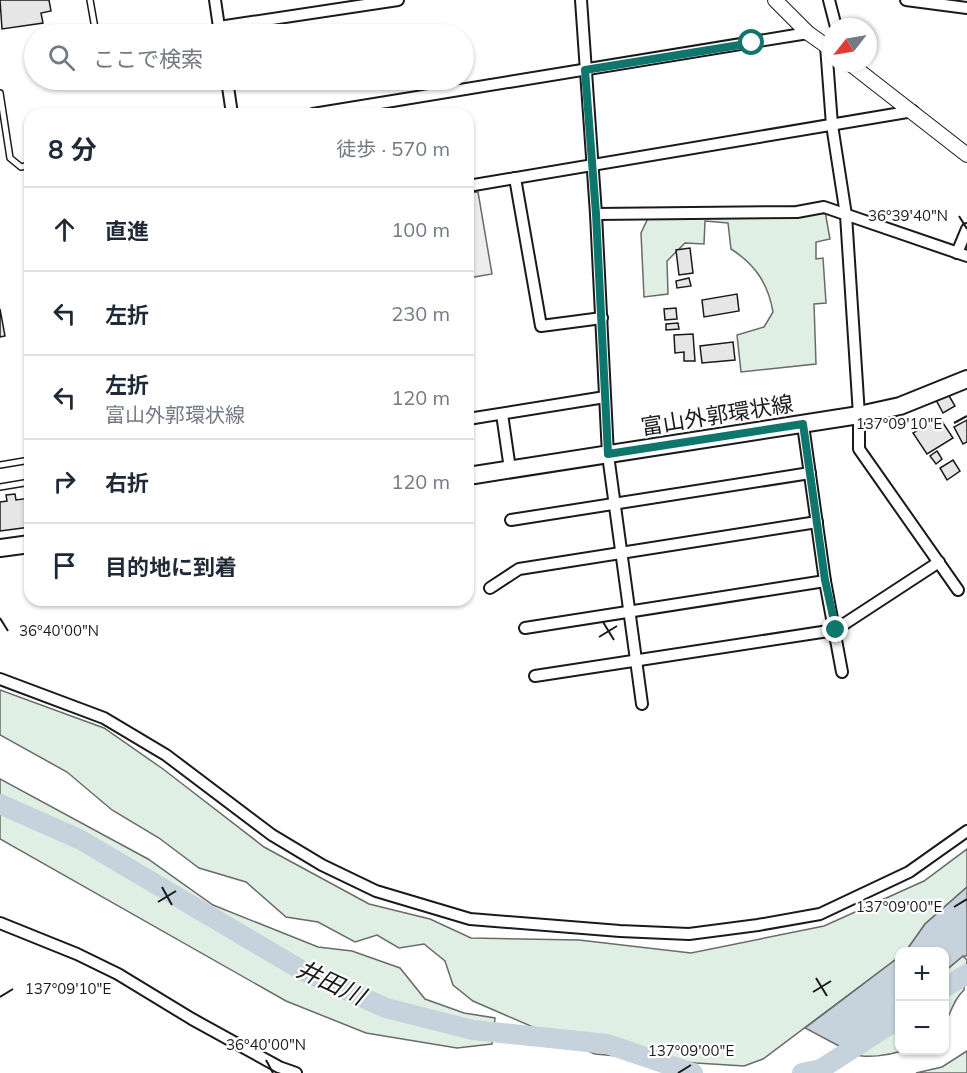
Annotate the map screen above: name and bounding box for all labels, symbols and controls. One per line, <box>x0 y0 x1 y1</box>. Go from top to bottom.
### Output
north arrow <box>823 18 877 72</box>
search box <box>24 24 474 90</box>
route start <box>738 29 764 55</box>
icon: search <box>45 41 78 74</box>
text: ここで検索 <box>93 45 203 73</box>
text: 8 分 <box>48 133 97 166</box>
text: 徒歩 · 570 m <box>336 136 450 161</box>
text: 36°39'40"N <box>868 206 948 225</box>
icon: ahead <box>48 213 81 246</box>
text: 直進 <box>105 217 149 245</box>
text: 100 m <box>391 217 450 242</box>
icon: left <box>48 297 81 330</box>
text: 左折 <box>105 301 149 329</box>
text: 230 m <box>391 301 450 326</box>
text: 左折 <box>105 371 149 399</box>
icon: left <box>48 381 81 414</box>
text: 120 m <box>391 385 450 410</box>
street label: 富山外郭環状線 <box>639 389 795 441</box>
text: 富山外郭環状線 <box>105 402 245 427</box>
text: 137°09'10"E <box>856 414 942 433</box>
icon: right <box>48 465 81 498</box>
text: 右折 <box>105 469 149 497</box>
text: 120 m <box>391 469 450 494</box>
icon: arrive <box>48 549 81 582</box>
text: 目的地に到着 <box>105 553 237 581</box>
route end <box>822 616 848 642</box>
text: 36°40'00"N <box>19 621 99 640</box>
text: 137°09'00"E <box>856 897 942 916</box>
map controls <box>895 947 949 1055</box>
button: + <box>895 947 949 1001</box>
water label: 井田川 <box>292 953 373 1012</box>
text: 137°09'10"E <box>25 979 111 998</box>
button: − <box>895 1001 949 1055</box>
text: 36°40'00"N <box>226 1035 306 1054</box>
text: 137°09'00"E <box>648 1041 734 1060</box>

